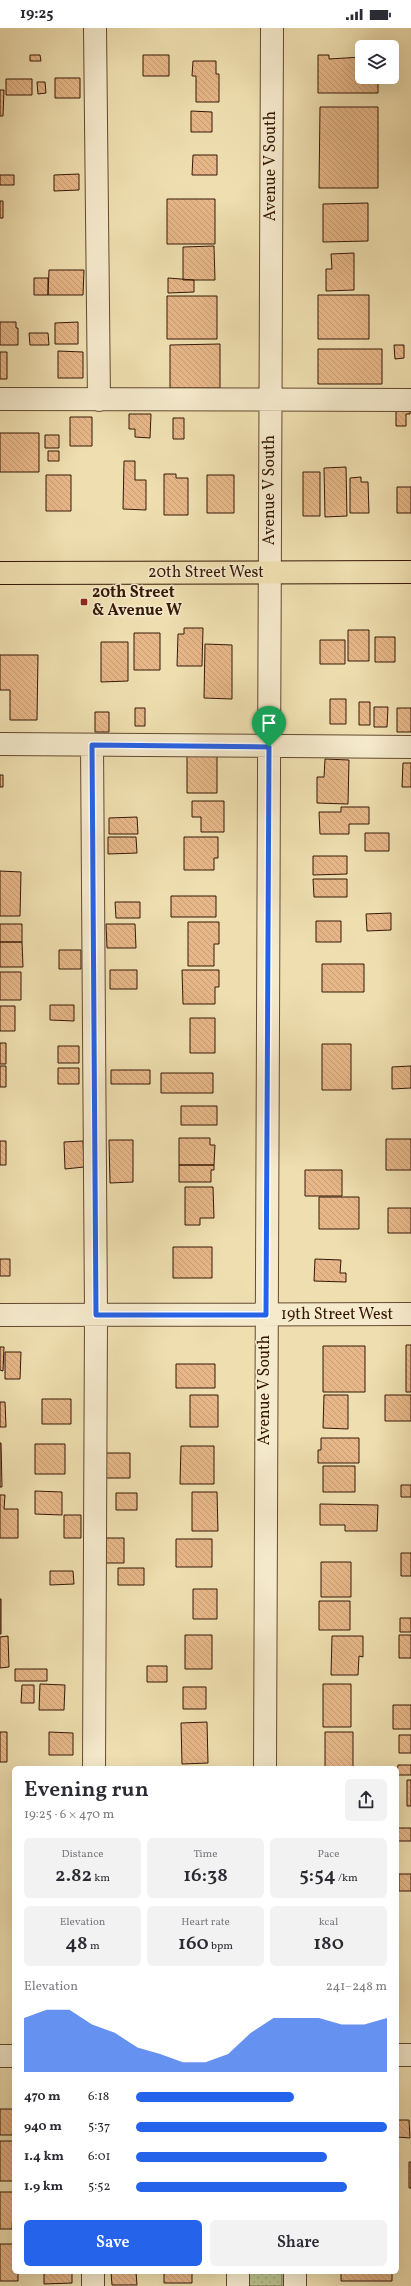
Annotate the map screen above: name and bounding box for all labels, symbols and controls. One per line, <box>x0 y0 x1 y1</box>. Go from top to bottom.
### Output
text: 19:25 <box>20 4 54 25</box>
map controls <box>355 40 399 84</box>
button: layers <box>355 40 399 84</box>
street label: Avenue V South <box>260 111 282 221</box>
street label: Avenue V South <box>259 435 281 545</box>
street label: 20th Street West <box>148 562 264 584</box>
place label: 20th Street & Avenue W <box>92 582 182 622</box>
marker: 20th Street & Avenue W <box>79 597 89 607</box>
pin <box>252 706 286 747</box>
icon: arrive <box>258 712 280 734</box>
street label: 19th Street West <box>281 1304 394 1326</box>
street label: Avenue V South <box>254 1335 276 1445</box>
text: Evening run <box>24 1775 149 1806</box>
button: share <box>345 1779 387 1821</box>
text: 19:25 · 6 × 470 m <box>24 1806 114 1824</box>
text: Distance <box>61 1847 104 1862</box>
text: Time <box>193 1847 218 1862</box>
text: Pace <box>318 1847 340 1862</box>
text: 2.82 <box>55 1862 92 1890</box>
text: 16:38 <box>183 1862 228 1890</box>
text: 5:54 <box>299 1862 336 1890</box>
text: km <box>92 1871 110 1886</box>
text: /km <box>336 1871 358 1886</box>
text: Elevation <box>60 1915 105 1930</box>
text: Heart rate <box>181 1915 230 1930</box>
text: kcal <box>319 1915 338 1930</box>
text: 48 <box>65 1930 88 1958</box>
text: 160 <box>178 1930 209 1958</box>
text: 180 <box>313 1930 344 1958</box>
text: m <box>88 1939 100 1954</box>
text: bpm <box>209 1939 233 1954</box>
text: Elevation <box>24 1978 78 1996</box>
text: 241–248 m <box>326 1978 387 1996</box>
text: 470 m <box>24 2088 61 2106</box>
text: 6:18 <box>88 2088 109 2106</box>
text: 940 m <box>24 2118 62 2136</box>
text: 5:37 <box>88 2118 110 2136</box>
text: 1.4 km <box>24 2148 64 2166</box>
text: 6:01 <box>88 2148 111 2166</box>
text: 1.9 km <box>24 2178 63 2196</box>
text: 5:52 <box>88 2178 111 2196</box>
button: Save <box>24 2220 202 2266</box>
button: Share <box>210 2220 387 2266</box>

